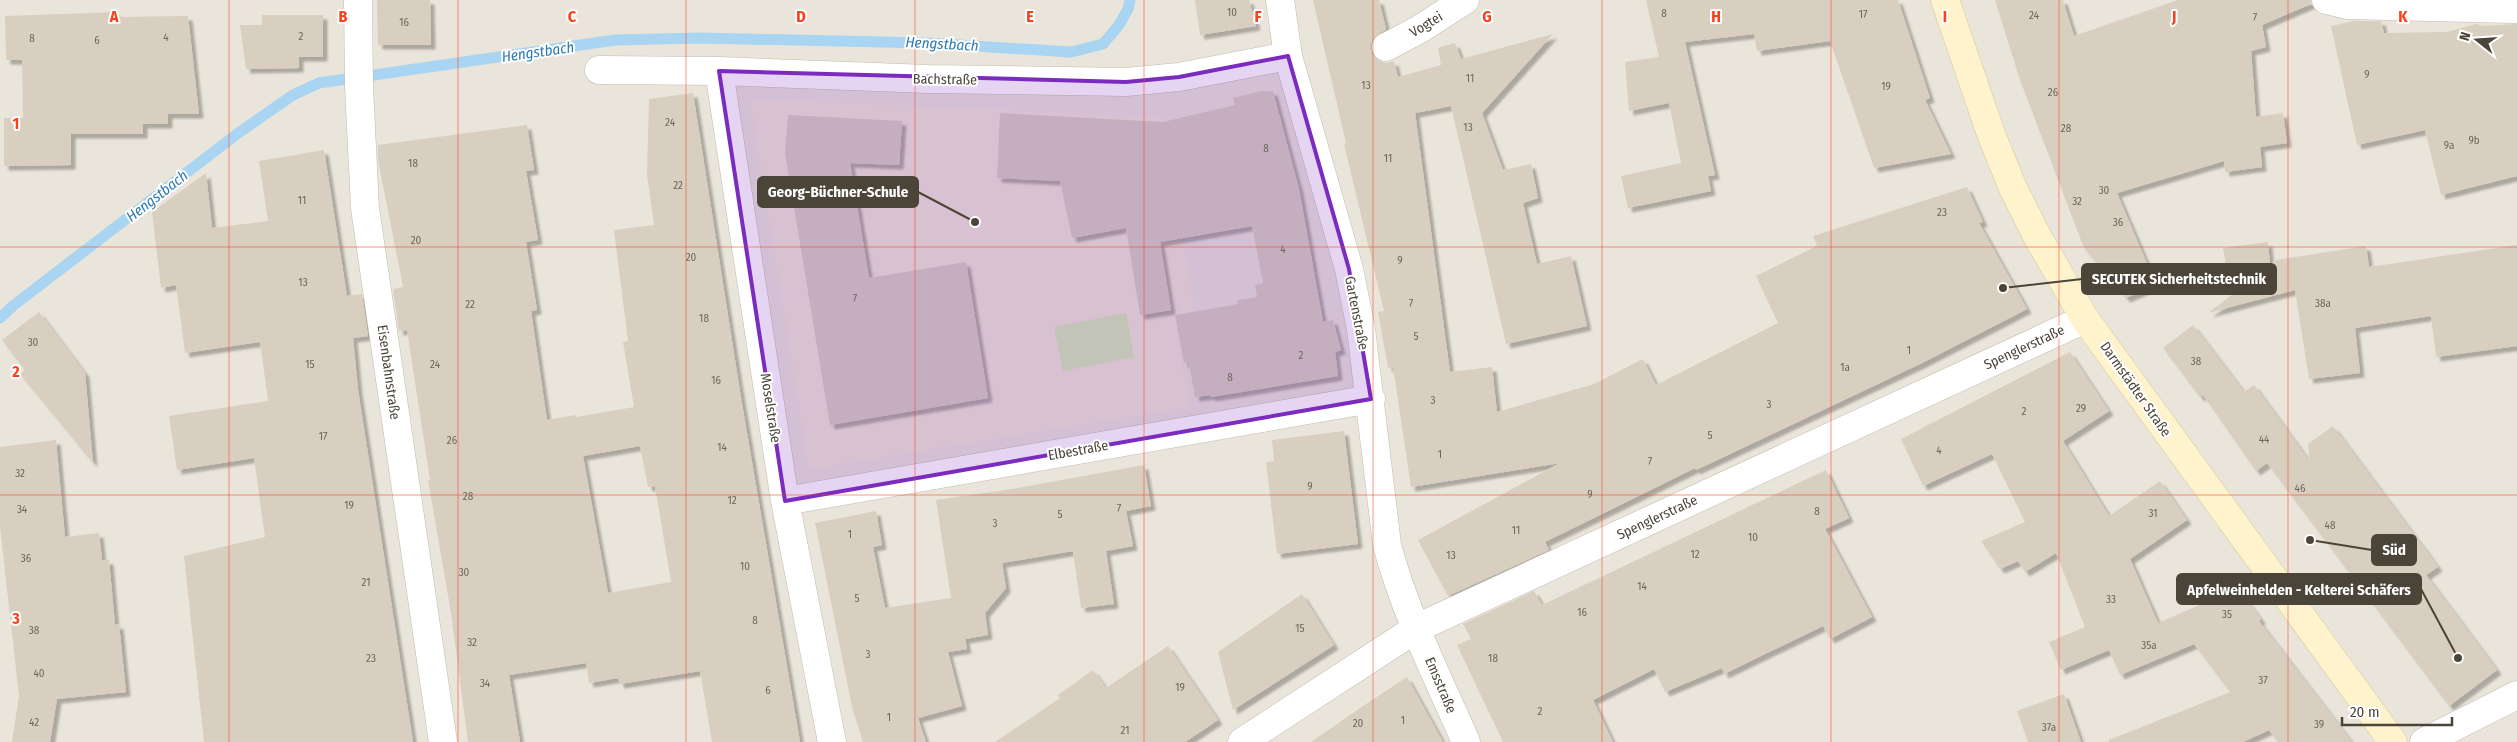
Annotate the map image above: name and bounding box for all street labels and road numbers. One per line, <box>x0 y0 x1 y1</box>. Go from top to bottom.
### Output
street label: Vogtei <box>1407 8 1446 41</box>
street label: Bachstraße <box>913 70 977 89</box>
street label: Gartenstraße <box>1341 275 1372 351</box>
street label: Spenglerstraße <box>1981 321 2067 373</box>
street label: Eisenbahnstraße <box>373 324 404 421</box>
street label: Darmstädter Straße <box>2096 339 2175 440</box>
street label: Moselstraße <box>757 372 784 444</box>
street label: Elbestraße <box>1047 437 1110 464</box>
street label: Spenglerstraße <box>1614 491 1700 543</box>
street label: Emsstraße <box>1421 655 1460 716</box>

